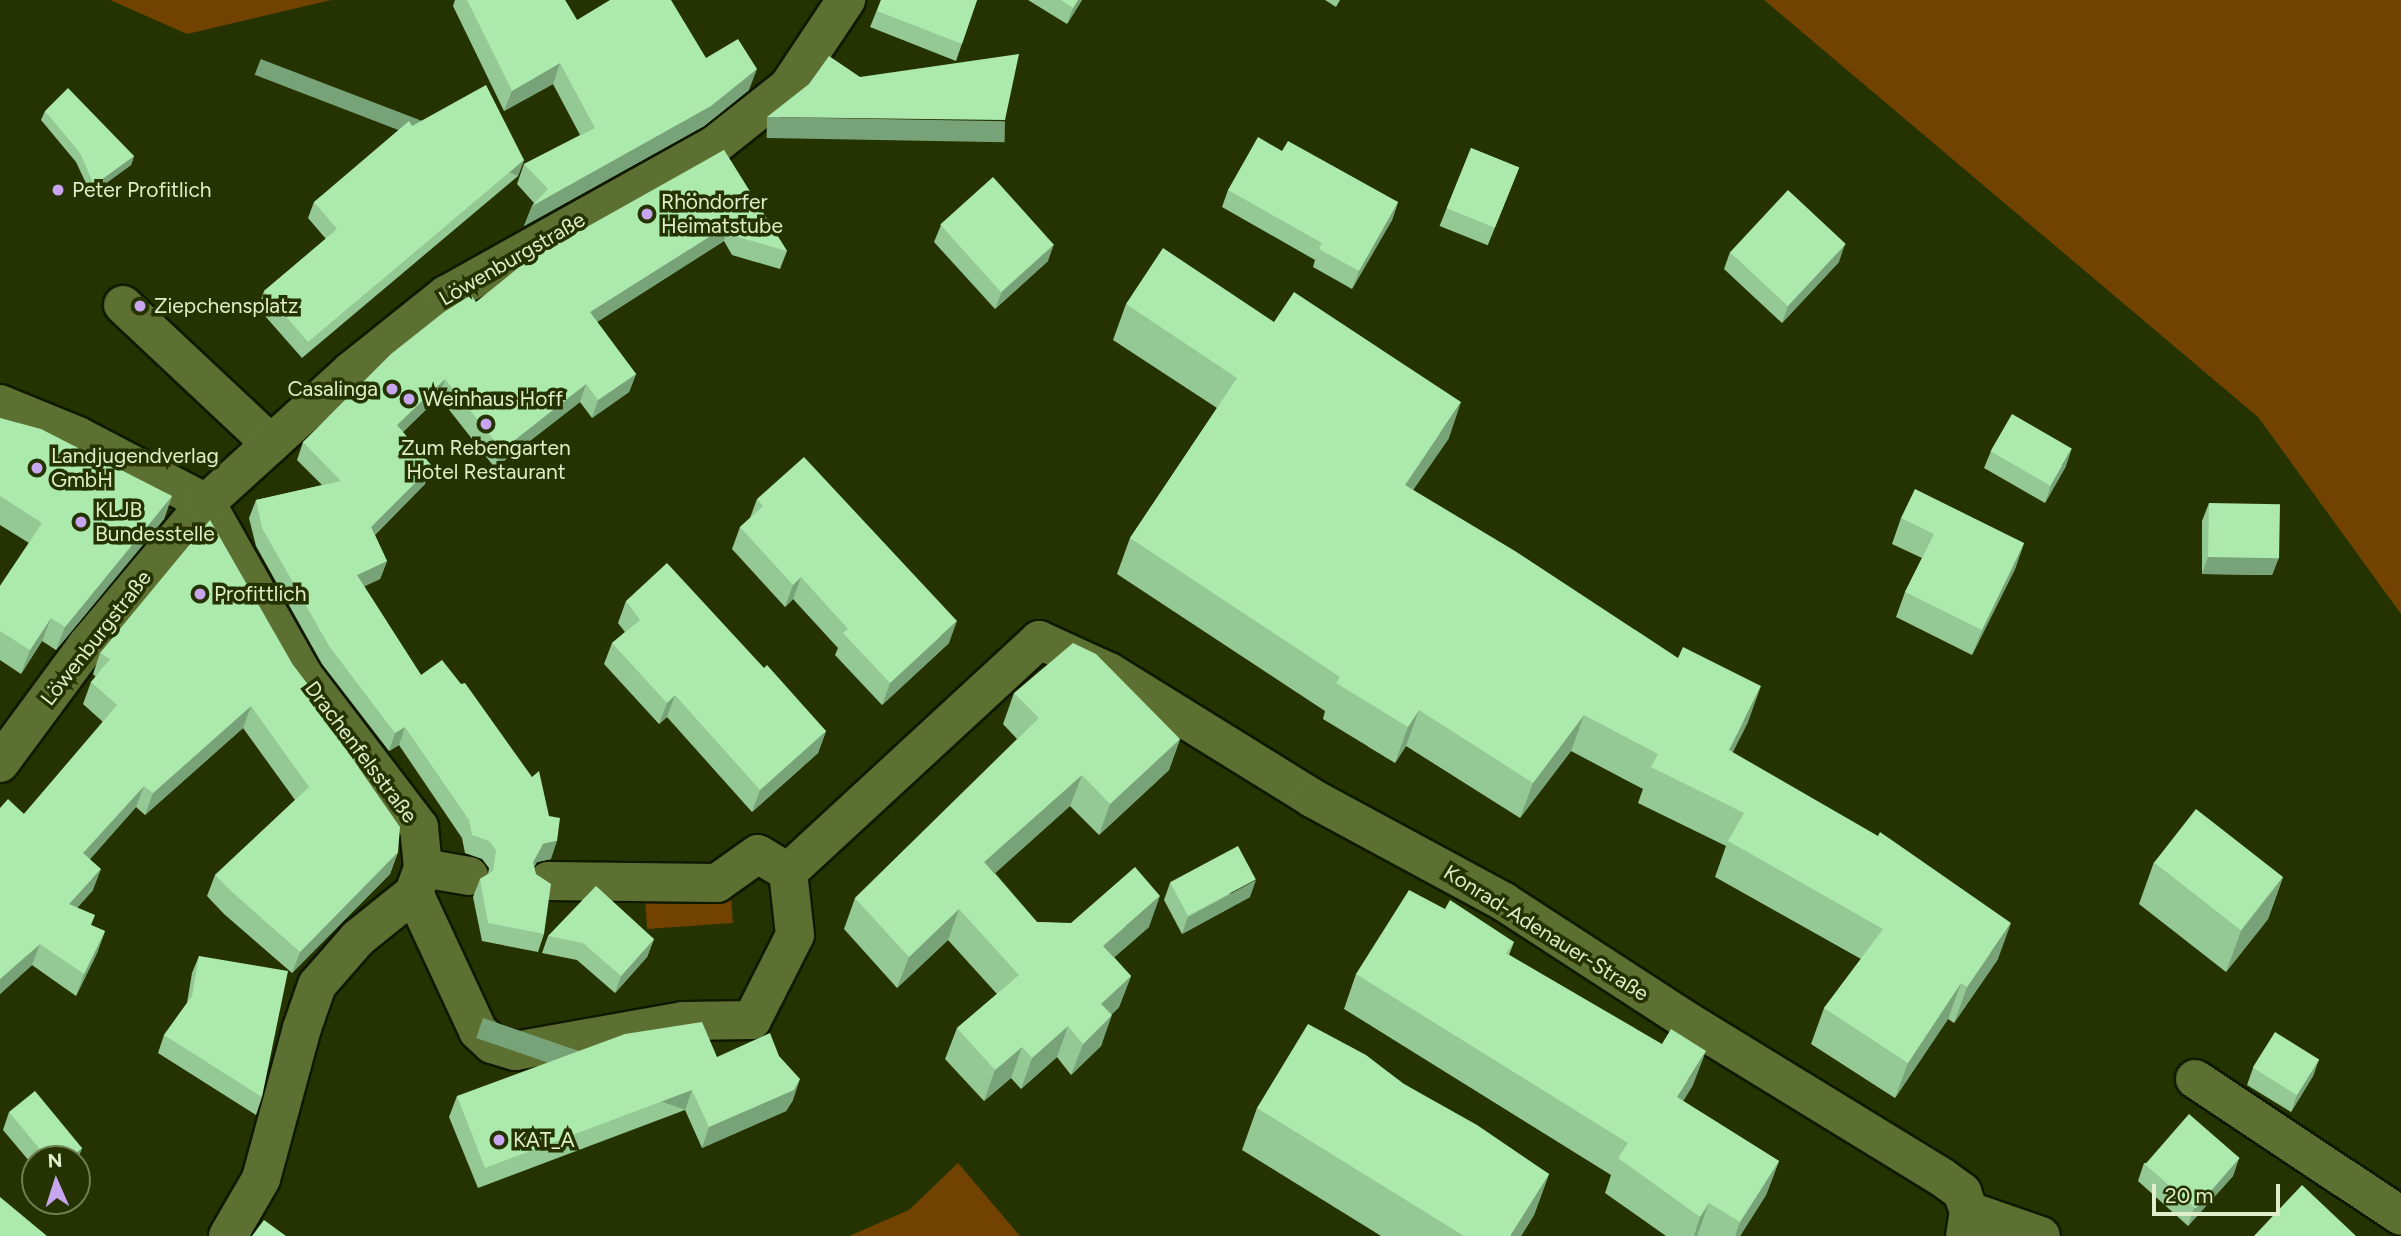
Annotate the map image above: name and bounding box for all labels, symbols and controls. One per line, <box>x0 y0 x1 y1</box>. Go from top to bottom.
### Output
place label: Peter Profitlich <box>72 177 212 203</box>
marker: Peter Profitlich <box>50 182 66 198</box>
place label: Rhöndorfer Heimatstube <box>661 189 783 239</box>
marker: Rhöndorfer Heimatstube <box>639 206 655 222</box>
street label: Löwenburgstraße <box>434 207 590 311</box>
place label: Ziepchensplatz <box>154 293 298 319</box>
marker: Ziepchensplatz <box>132 298 148 314</box>
place label: Casalinga <box>287 376 378 402</box>
marker: Casalinga <box>384 381 400 397</box>
place label: Weinhaus Hoff <box>423 386 563 412</box>
marker: Weinhaus Hoff <box>401 391 417 407</box>
marker: Zum Rebengarten Hotel Restaurant <box>478 416 494 432</box>
place label: Zum Rebengarten Hotel Restaurant <box>401 435 571 485</box>
place label: Landjugendverlag GmbH <box>51 443 219 493</box>
marker: Landjugendverlag GmbH <box>29 460 45 476</box>
place label: KLJB Bundesstelle <box>95 497 215 547</box>
marker: KLJB Bundesstelle <box>73 514 89 530</box>
street label: Löwenburgstraße <box>35 565 157 711</box>
place label: Profittlich <box>214 581 306 607</box>
marker: Profittlich <box>192 586 208 602</box>
street label: Drachenfelsstraße <box>300 676 422 828</box>
street label: Konrad-Adenauer-Straße <box>1439 860 1653 1006</box>
place label: KAT_A <box>513 1127 575 1153</box>
marker: KAT_A <box>491 1132 507 1148</box>
north arrow <box>21 1145 91 1215</box>
text: N <box>47 1149 63 1172</box>
scale bar <box>2156 1170 2284 1214</box>
text: 20 m <box>2165 1183 2213 1208</box>

